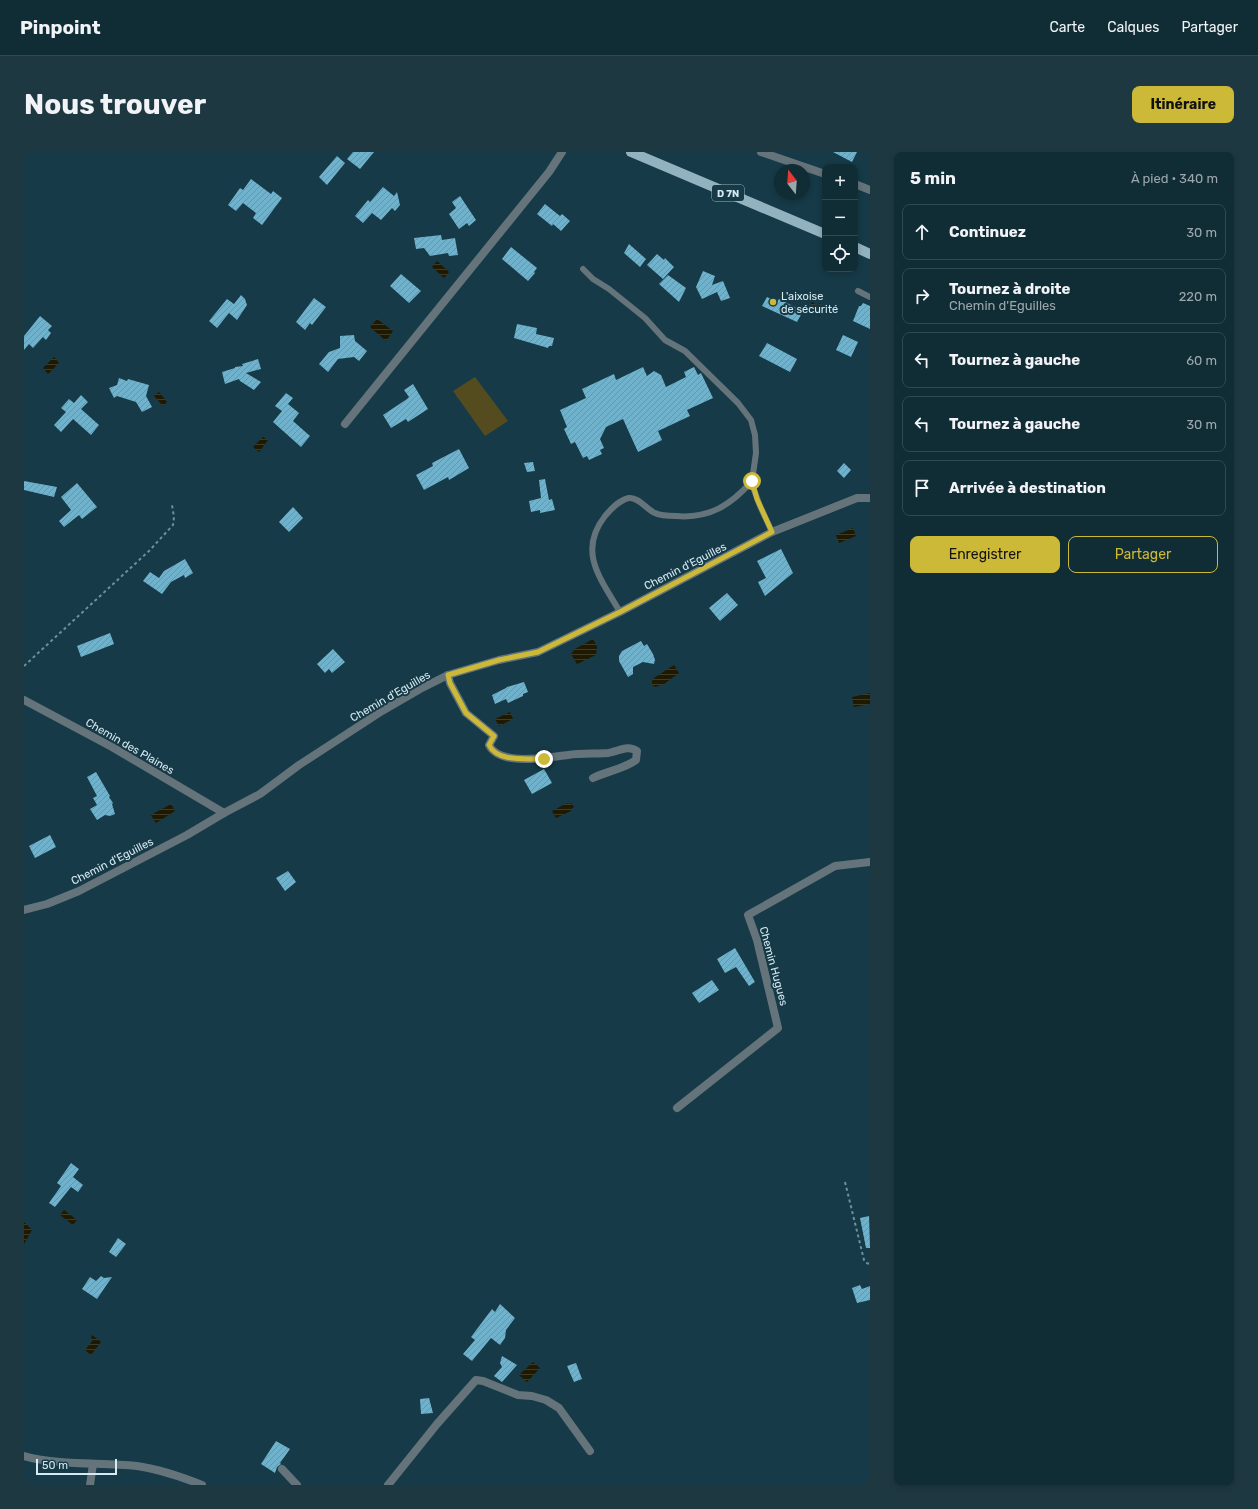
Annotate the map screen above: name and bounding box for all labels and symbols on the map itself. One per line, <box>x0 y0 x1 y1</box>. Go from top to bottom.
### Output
north arrow <box>774 164 810 200</box>
road number: D 7N <box>712 185 744 201</box>
place label: L'aixoise de sécurité <box>781 290 838 316</box>
marker: L'aixoise de sécurité <box>768 297 778 307</box>
route start <box>743 472 761 490</box>
street label: Chemin d'Eguilles <box>642 540 729 593</box>
street label: Chemin d'Eguilles <box>348 668 433 725</box>
street label: Chemin des Plaines <box>83 716 177 777</box>
route end <box>535 750 553 768</box>
street label: Chemin d'Eguilles <box>69 835 156 888</box>
street label: Chemin Hugues <box>757 925 790 1008</box>
scale bar <box>36 1457 117 1476</box>

